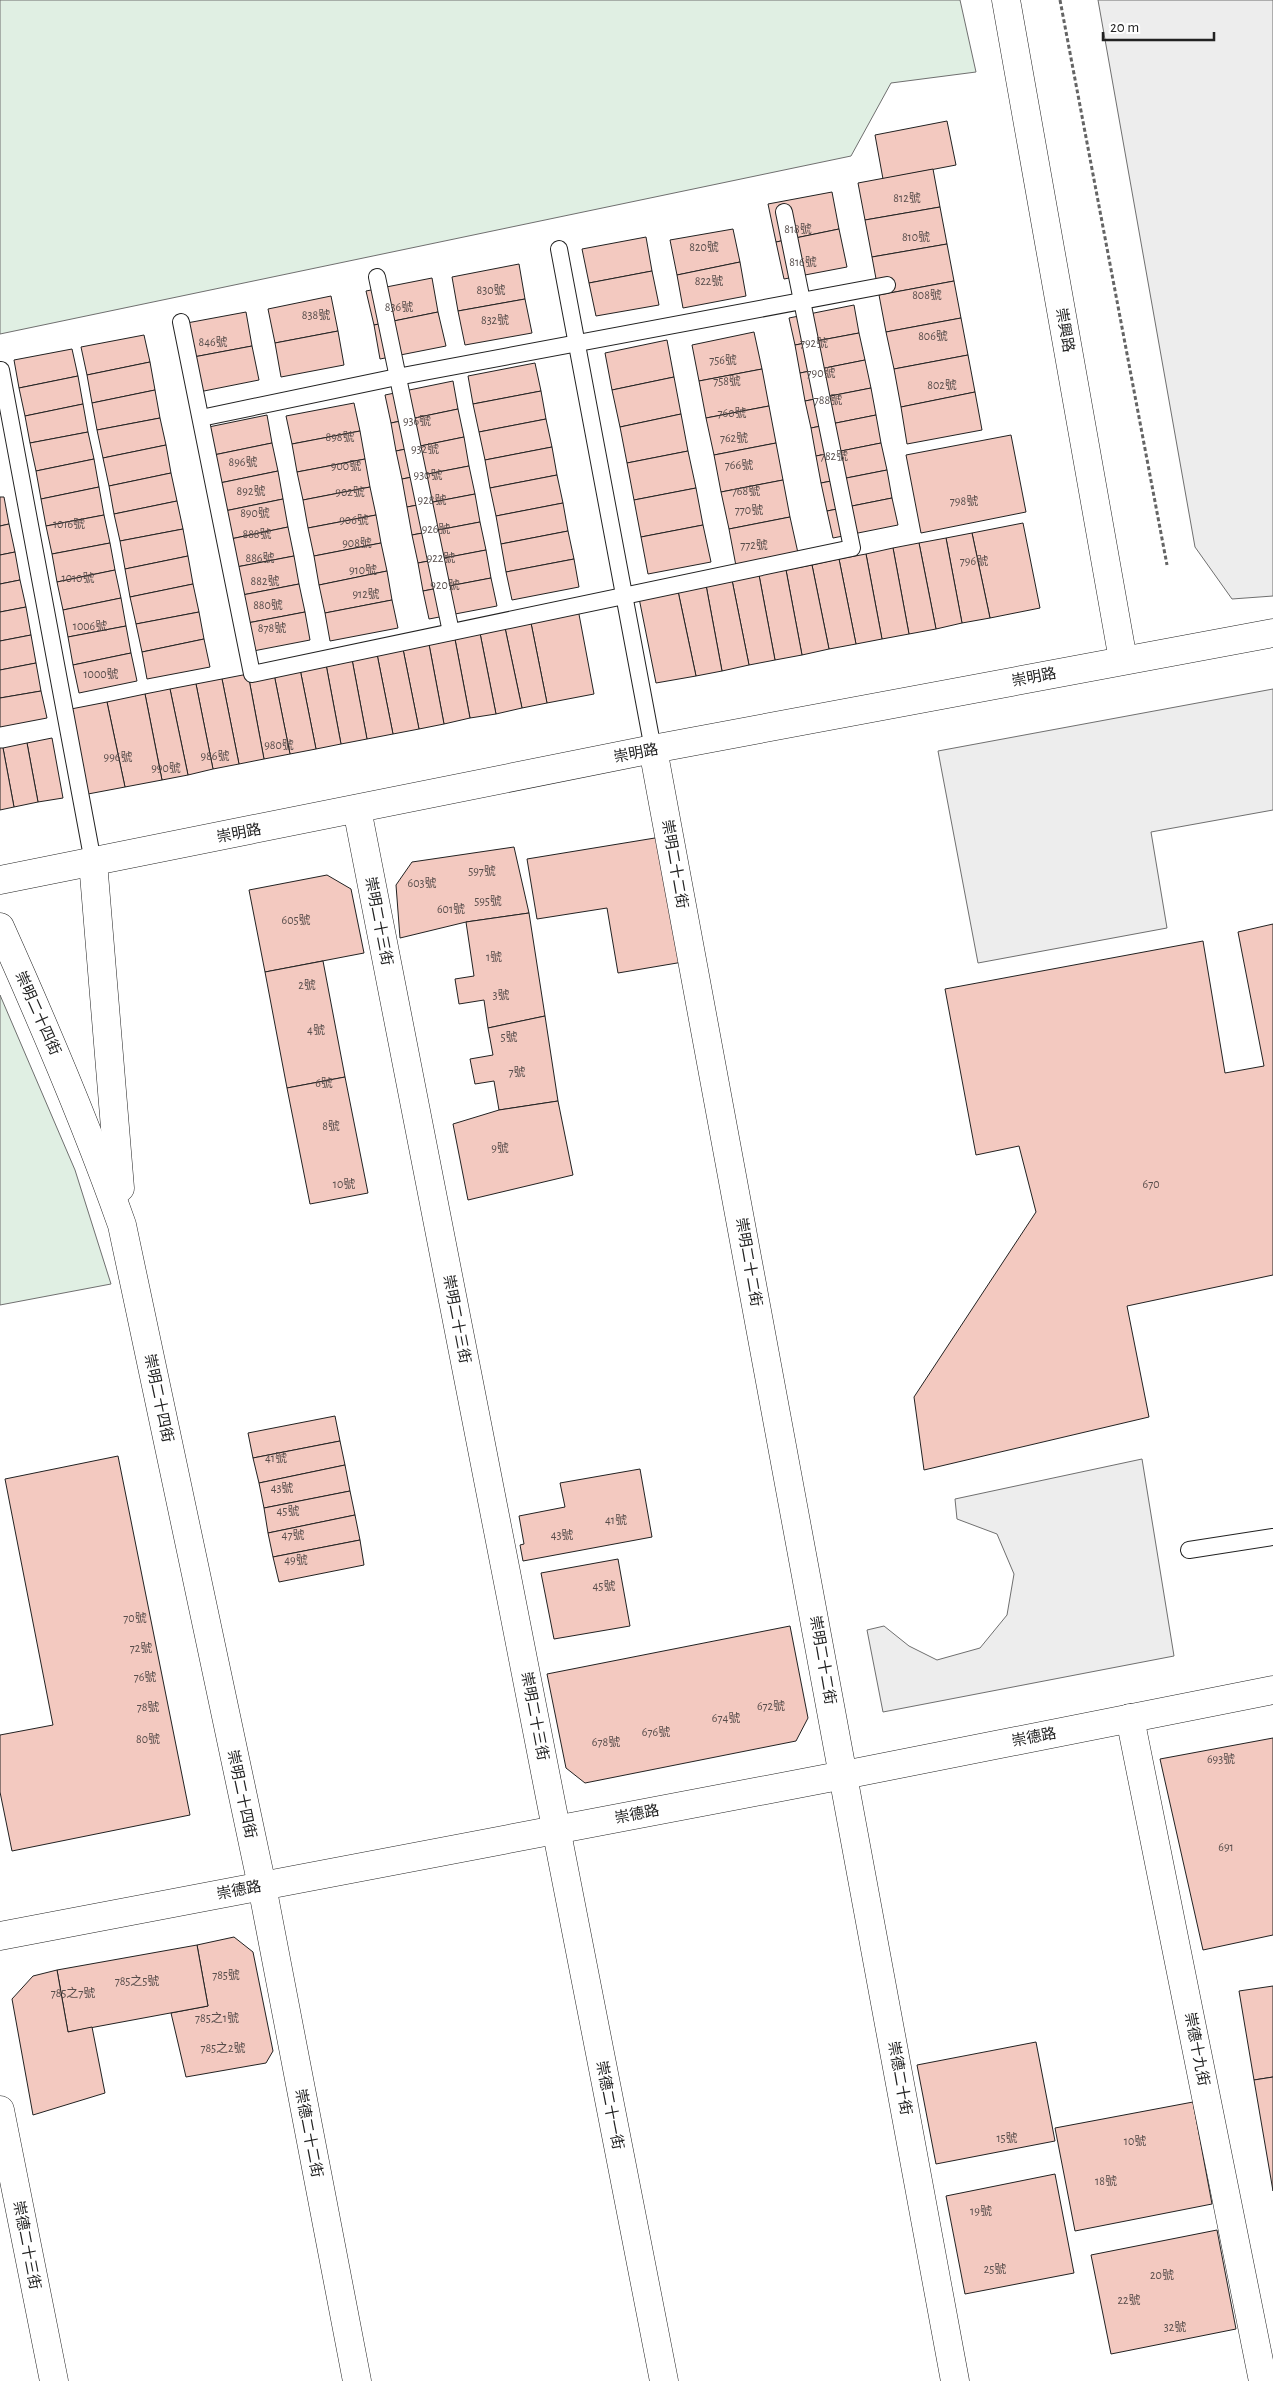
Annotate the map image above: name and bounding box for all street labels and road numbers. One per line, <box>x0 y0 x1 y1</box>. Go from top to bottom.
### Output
street label: 崇興路 <box>1053 306 1077 354</box>
street label: 崇明路 <box>1010 665 1058 689</box>
street label: 崇明路 <box>612 741 660 765</box>
street label: 崇明二十二街 <box>659 818 691 910</box>
street label: 崇明路 <box>215 821 263 845</box>
street label: 崇明二十三街 <box>363 875 395 967</box>
street label: 崇明二十四街 <box>12 969 64 1057</box>
street label: 崇明二十二街 <box>733 1216 765 1308</box>
street label: 崇明二十三街 <box>441 1273 473 1365</box>
street label: 崇明二十四街 <box>142 1352 176 1444</box>
street label: 崇明二十二街 <box>807 1614 839 1706</box>
street label: 崇明二十三街 <box>519 1670 551 1762</box>
street label: 崇德路 <box>1010 1724 1058 1749</box>
street label: 崇明二十四街 <box>225 1748 259 1840</box>
street label: 崇德路 <box>613 1801 661 1826</box>
street label: 崇德路 <box>215 1877 263 1902</box>
street label: 崇德十九街 <box>1182 2010 1213 2087</box>
street label: 崇德二十街 <box>886 2039 915 2116</box>
street label: 崇德二十一街 <box>594 2059 627 2151</box>
street label: 崇德二十二街 <box>293 2087 326 2179</box>
street label: 崇德二十三街 <box>11 2199 44 2291</box>

